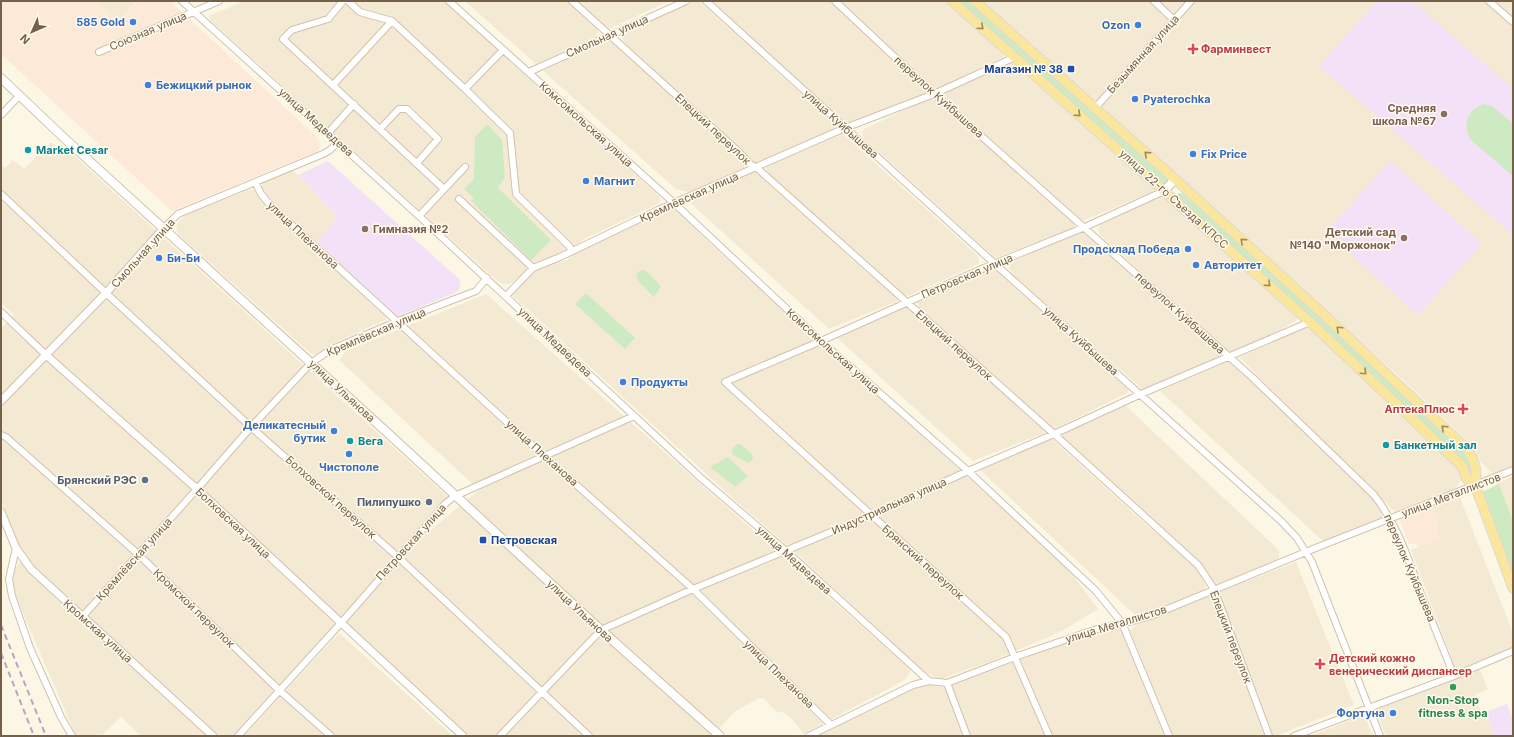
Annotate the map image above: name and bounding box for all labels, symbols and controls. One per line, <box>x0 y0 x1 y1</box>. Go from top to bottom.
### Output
street label: Союзная улица <box>107 8 189 54</box>
north arrow <box>12 12 52 52</box>
street label: Смольная улица <box>564 12 650 60</box>
street label: Безымянная улица <box>1104 12 1182 96</box>
place label: 585 Gold <box>76 15 125 29</box>
marker: 585 Gold <box>128 17 138 27</box>
place label: Ozon <box>1102 18 1130 32</box>
marker: Ozon <box>1133 20 1143 30</box>
one-way arrow <box>976 22 984 30</box>
text: N <box>17 31 33 47</box>
place label: Фарминвест <box>1201 42 1272 56</box>
marker: Фарминвест <box>1188 44 1198 54</box>
street label: переулок Куйбышева <box>891 53 987 141</box>
place label: Магазин № 38 <box>984 62 1063 76</box>
marker: Магазин № 38 <box>1066 64 1076 74</box>
place label: Бежицкий рынок <box>156 78 252 92</box>
street label: Комсомольская улица <box>536 78 636 170</box>
marker: Бежицкий рынок <box>143 80 153 90</box>
street label: улица Медведева <box>276 85 356 159</box>
street label: улица Куйбышева <box>800 87 882 161</box>
street label: Елецкий переулок <box>672 90 754 168</box>
place label: Pyaterochka <box>1143 92 1211 106</box>
marker: Pyaterochka <box>1130 94 1140 104</box>
place label: Средняя школа №67 <box>1372 101 1436 128</box>
one-way arrow <box>1073 109 1081 116</box>
marker: Средняя школа №67 <box>1439 109 1449 119</box>
place label: Market Cesar <box>36 143 109 157</box>
marker: Market Cesar <box>23 145 33 155</box>
street label: улица 22-го Съезда КПСС <box>1117 146 1231 252</box>
place label: Fix Price <box>1201 147 1248 161</box>
marker: Fix Price <box>1188 149 1198 159</box>
one-way arrow <box>1144 151 1152 158</box>
street label: Кремлёвская улица <box>637 169 741 225</box>
place label: Магнит <box>594 174 635 188</box>
marker: Магнит <box>581 176 591 186</box>
street label: улица Плеханова <box>264 198 342 272</box>
street label: Смольная улица <box>108 215 178 291</box>
place label: Гимназия №2 <box>373 222 448 236</box>
marker: Гимназия №2 <box>360 224 370 234</box>
place label: Детский сад №140 "Моржонок" <box>1290 225 1397 252</box>
marker: Детский сад №140 "Моржонок" <box>1399 233 1409 243</box>
one-way arrow <box>1240 238 1248 246</box>
place label: Продсклад Победа <box>1073 242 1180 256</box>
marker: Продсклад Победа <box>1183 244 1193 254</box>
street label: Петровская улица <box>919 250 1015 302</box>
place label: Би-Би <box>167 251 200 265</box>
marker: Би-Би <box>154 253 164 263</box>
place label: Авторитет <box>1204 258 1262 272</box>
marker: Авторитет <box>1191 260 1201 270</box>
street label: переулок Куйбышева <box>1132 269 1228 357</box>
one-way arrow <box>1264 280 1271 287</box>
street label: улица Медведева <box>515 304 595 380</box>
street label: улица Куйбышева <box>1040 304 1122 378</box>
street label: Кремлёвская улица <box>324 305 428 359</box>
street label: Комсомольская улица <box>783 305 883 397</box>
street label: Елецкий переулок <box>913 307 995 383</box>
one-way arrow <box>1336 326 1344 333</box>
street label: улица Ульянова <box>306 357 378 425</box>
one-way arrow <box>1359 368 1367 375</box>
place label: Продукты <box>631 375 688 389</box>
marker: Продукты <box>618 377 628 387</box>
place label: АптекаПлюс <box>1384 402 1456 416</box>
marker: АптекаПлюс <box>1458 404 1468 414</box>
street label: улица Плеханова <box>503 417 581 489</box>
place label: Деликатесный бутик <box>243 418 327 445</box>
one-way arrow <box>1441 425 1449 432</box>
marker: Деликатесный бутик <box>329 426 339 436</box>
place label: Вега <box>358 434 383 448</box>
marker: Вега <box>345 436 355 446</box>
place label: Банкетный зал <box>1394 438 1477 452</box>
marker: Банкетный зал <box>1381 440 1391 450</box>
marker: Чистополе <box>344 449 354 459</box>
street label: Болховской переулок <box>283 453 379 541</box>
place label: Чистополе <box>319 460 379 474</box>
street label: улица Металлистов <box>1399 470 1503 520</box>
place label: Брянский РЭС <box>57 473 137 487</box>
street label: Индустриальная улица <box>829 474 949 538</box>
marker: Брянский РЭС <box>140 475 150 485</box>
street label: Болховская улица <box>193 485 273 561</box>
place label: Пилипушко <box>357 495 421 509</box>
marker: Пилипушко <box>424 497 434 507</box>
street label: Петровская улица <box>373 501 449 583</box>
street label: переулок Куйбышева <box>1381 512 1439 624</box>
street label: Кремлёвская улица <box>93 515 175 603</box>
street label: Брянский переулок <box>879 522 967 602</box>
street label: улица Медведева <box>754 523 834 597</box>
place label: Петровская <box>491 533 557 547</box>
marker: Петровская <box>478 535 488 545</box>
street label: Кромской переулок <box>150 566 238 650</box>
street label: улица Ульянова <box>544 577 616 645</box>
street label: Елецкий переулок <box>1207 589 1255 685</box>
street label: Кромская улица <box>61 596 135 666</box>
street label: улица Металлистов <box>1064 602 1168 646</box>
street label: улица Плеханова <box>741 637 817 711</box>
place label: Детский кожно венерический диспансер <box>1329 651 1472 678</box>
marker: Детский кожно венерический диспансер <box>1314 658 1326 670</box>
marker: Non-Stop fitness & spa <box>1448 682 1458 692</box>
place label: Non-Stop fitness & spa <box>1418 693 1488 720</box>
place label: Фортуна <box>1336 706 1385 720</box>
marker: Фортуна <box>1388 708 1398 718</box>

